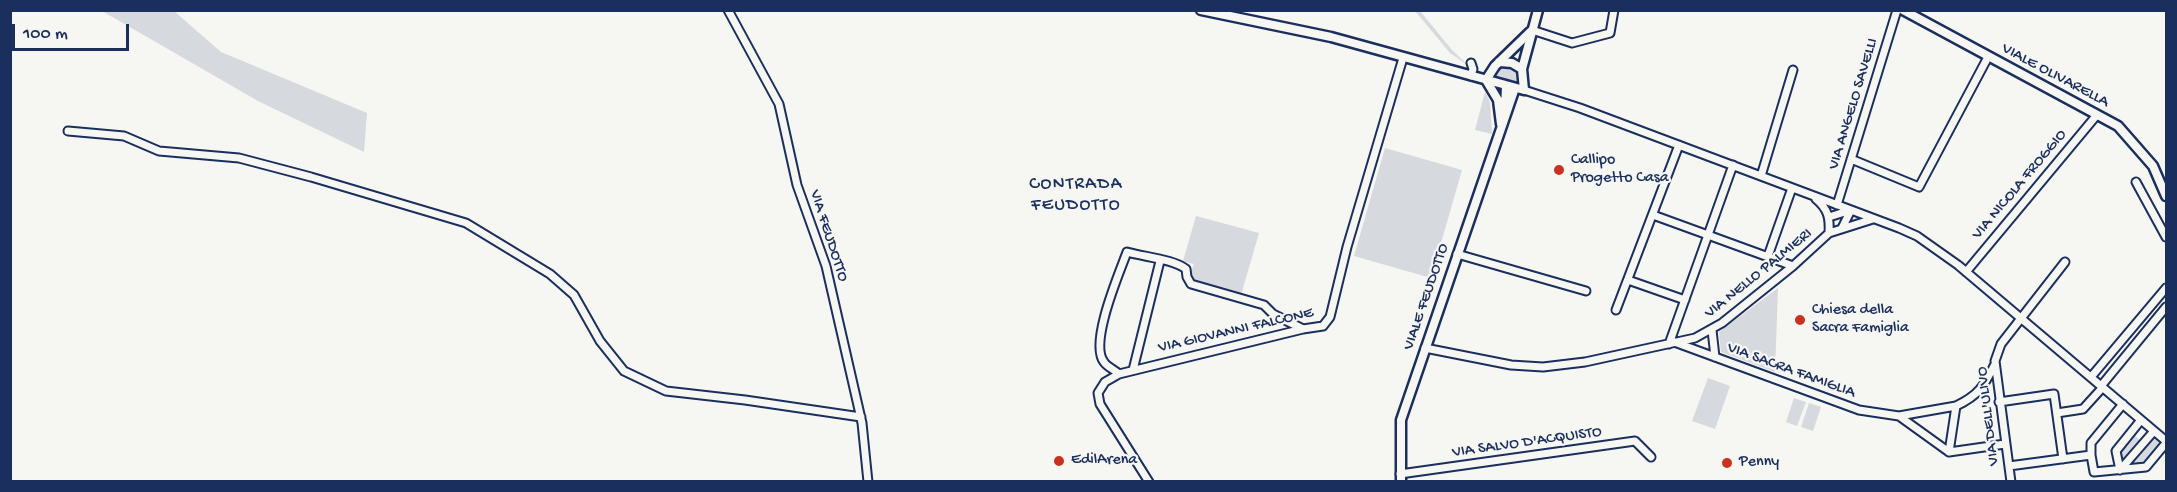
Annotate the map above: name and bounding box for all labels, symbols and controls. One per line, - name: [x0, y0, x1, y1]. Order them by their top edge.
- scale bar: [15, 12, 132, 50]
- text: 100 m: [23, 24, 68, 45]
- street label: VIA ANGELO SAVELLI: [1825, 36, 1883, 172]
- street label: VIALE OLIVARELLA: [1998, 40, 2112, 112]
- street label: VIA NICOLA FROGGIO: [1968, 126, 2072, 244]
- place label: Callipo Progetto Casa: [1571, 151, 1669, 189]
- marker: Callipo Progetto Casa: [1552, 163, 1566, 177]
- district label: CONTRADA FEUDOTTO: [1029, 174, 1123, 216]
- street label: VIA FEUDOTTO: [804, 188, 852, 284]
- street label: VIA NELLO PALMIERI: [1701, 225, 1817, 323]
- street label: VIALE FEUDOTTO: [1400, 241, 1454, 353]
- place label: Chiesa della Sacra Famiglia: [1812, 301, 1909, 339]
- street label: VIA GIOVANNI FALCONE: [1157, 304, 1315, 358]
- marker: Chiesa della Sacra Famiglia: [1793, 313, 1807, 327]
- street label: VIA SACRA FAMIGLIA: [1724, 339, 1858, 403]
- street label: VIA DELL'ULIVO: [1973, 365, 2005, 467]
- street label: VIA SALVO D'ACQUISTO: [1451, 423, 1603, 463]
- place label: EdilArena: [1071, 451, 1137, 471]
- place label: Penny: [1739, 453, 1779, 473]
- marker: EdilArena: [1052, 454, 1066, 468]
- marker: Penny: [1720, 456, 1734, 470]

